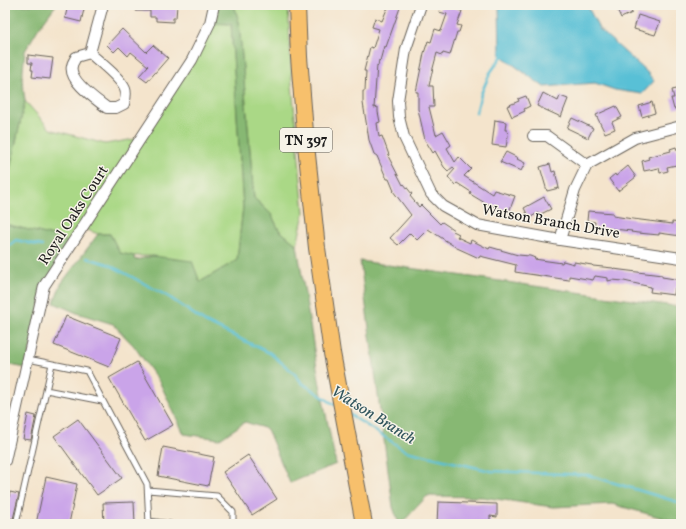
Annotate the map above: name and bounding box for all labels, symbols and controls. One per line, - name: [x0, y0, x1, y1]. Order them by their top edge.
- road number: TN 397: [280, 128, 332, 152]
- street label: Royal Oaks Court: [34, 162, 114, 270]
- street label: Watson Branch Drive: [480, 200, 621, 245]
- water label: Watson Branch: [326, 381, 419, 450]

